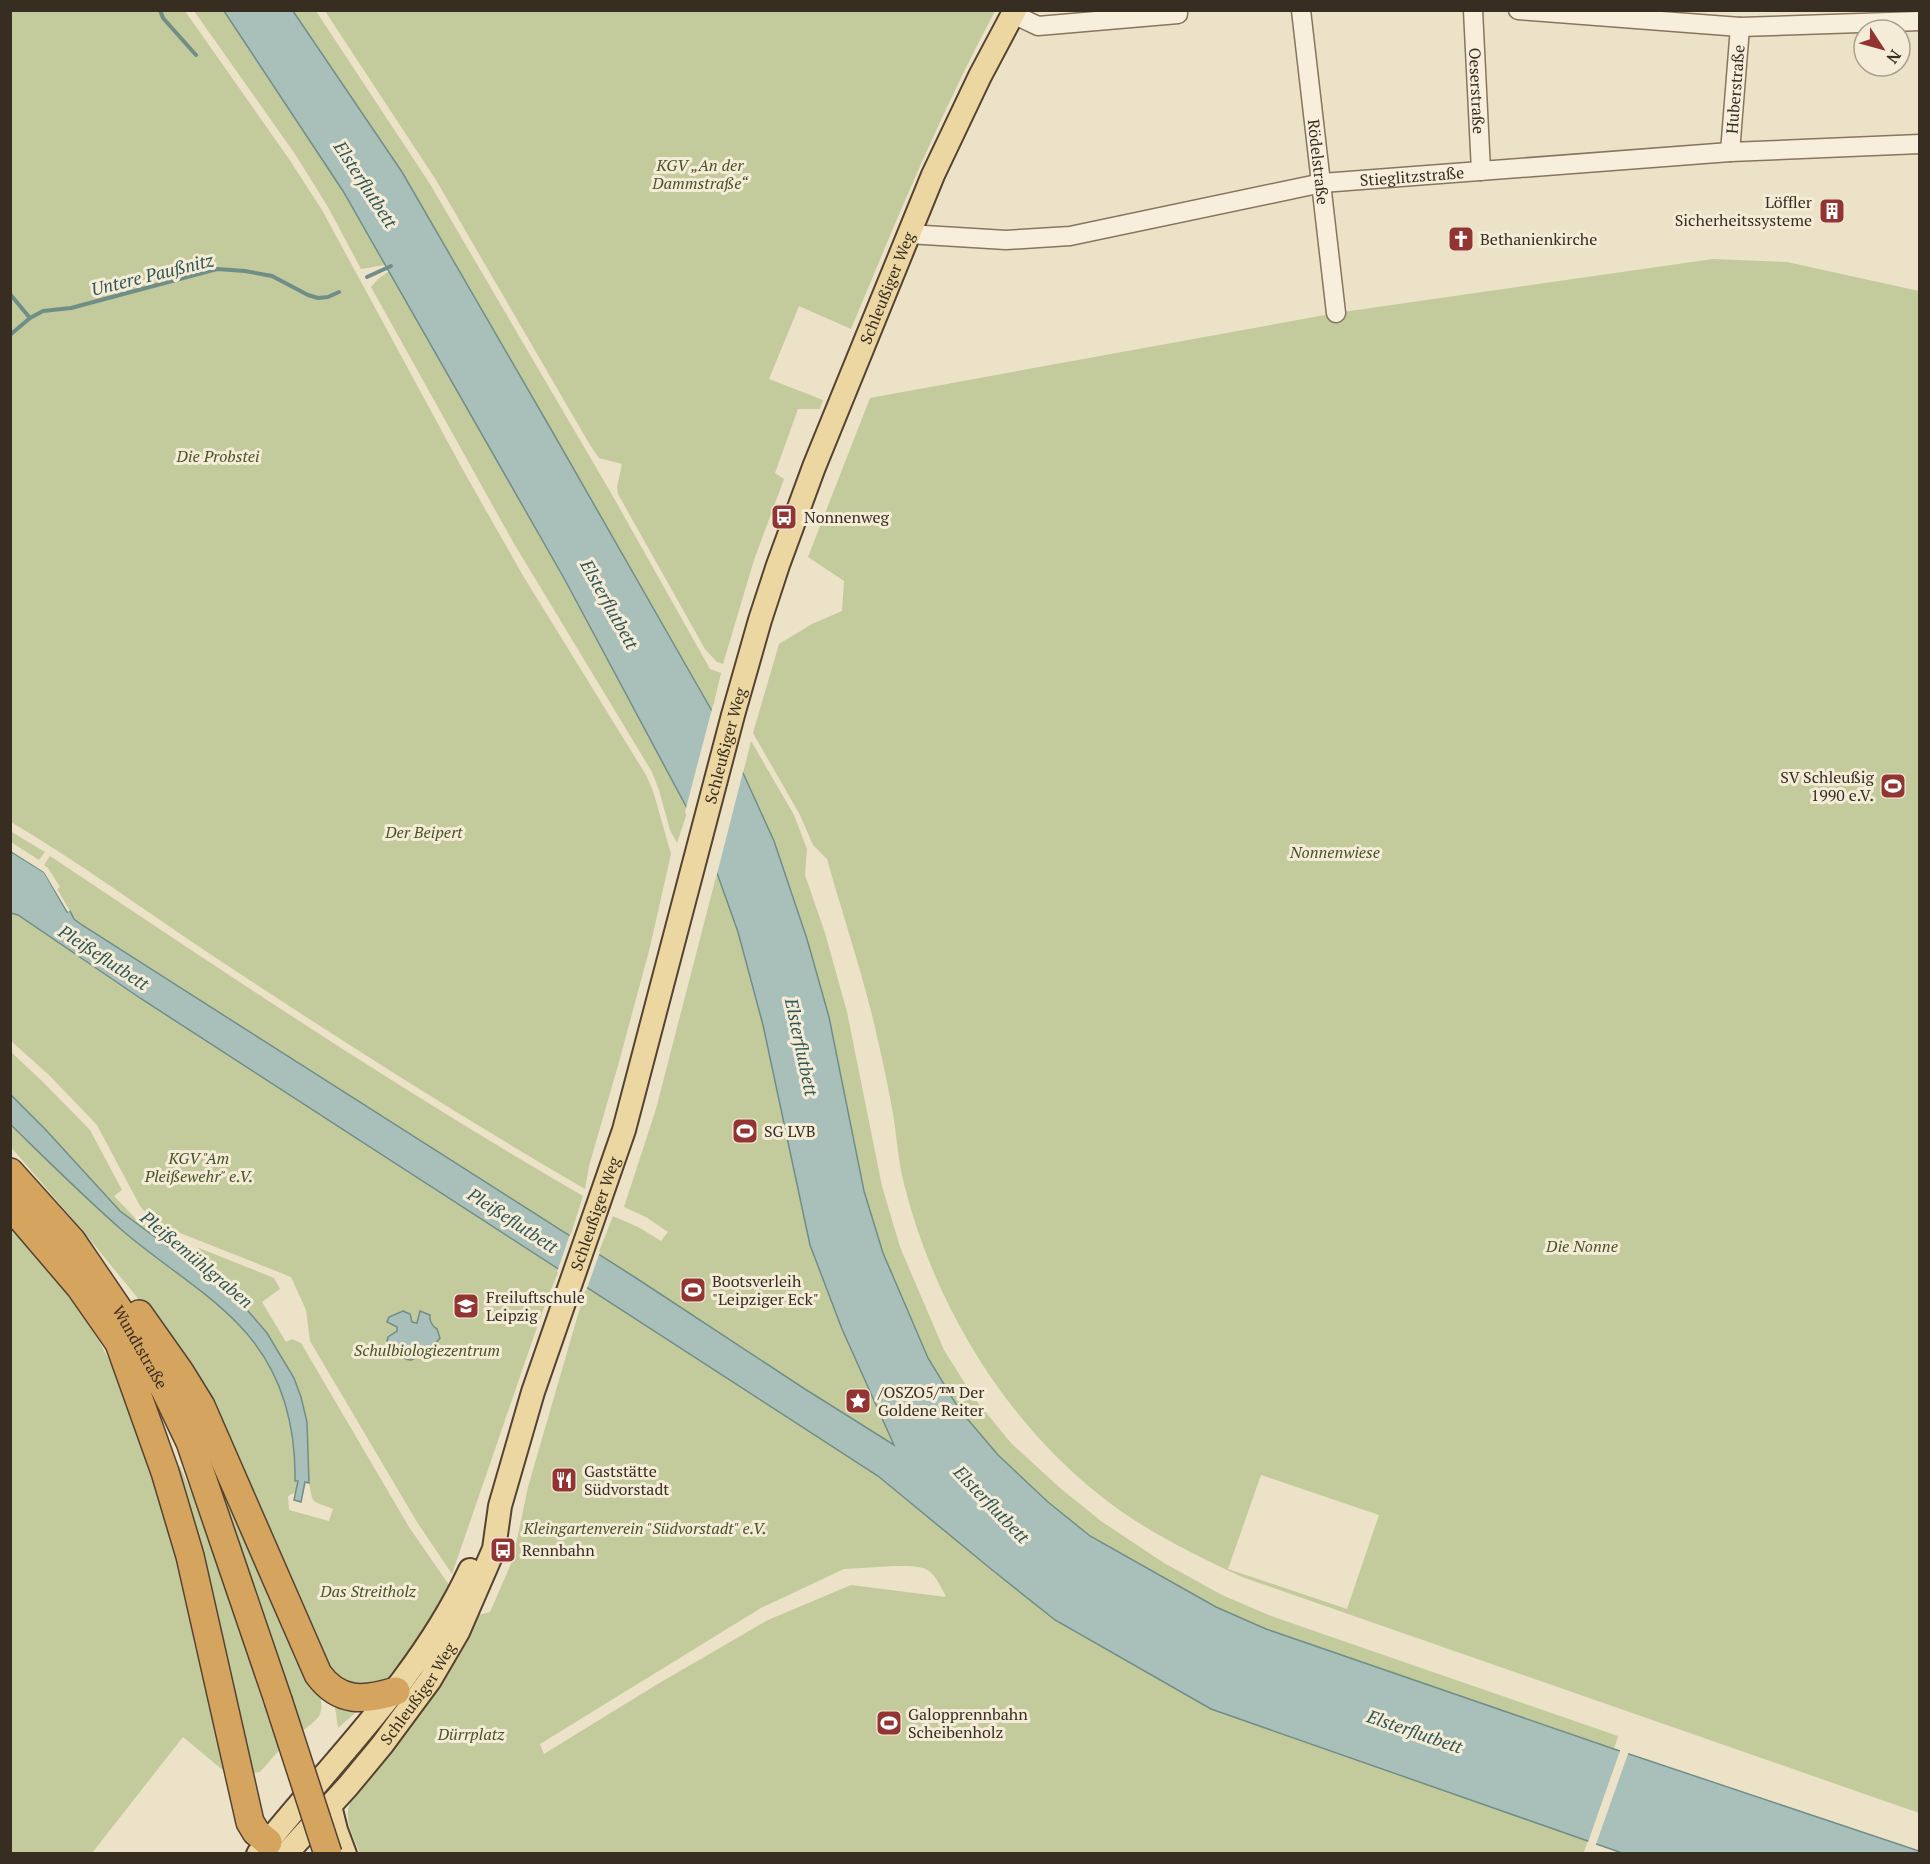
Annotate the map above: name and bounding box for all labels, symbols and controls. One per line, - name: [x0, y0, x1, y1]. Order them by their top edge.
- north arrow: [1852, 18, 1912, 78]
- street label: Huberstraße: [1721, 44, 1750, 135]
- text: N: [1882, 45, 1907, 68]
- street label: Oeserstraße: [1464, 47, 1490, 135]
- street label: Rödelstraße: [1303, 118, 1334, 206]
- water label: Elsterflutbett: [328, 135, 404, 233]
- park label: KGV „An der Dammstraße“: [651, 154, 749, 194]
- street label: Stieglitzstraße: [1359, 161, 1465, 191]
- place label: Löffler Sicherheitssysteme: [1675, 191, 1813, 231]
- building icon: Löffler Sicherheitssysteme: [1817, 196, 1847, 226]
- church icon: Bethanienkirche: [1446, 224, 1476, 254]
- street label: Schleußiger Weg: [854, 228, 920, 347]
- place label: Bethanienkirche: [1480, 228, 1597, 250]
- water label: Untere Paußnitz: [88, 247, 217, 301]
- park label: Die Probstei: [175, 445, 260, 467]
- bus stop icon: Nonnenweg: [769, 502, 799, 532]
- place label: Nonnenweg: [804, 506, 890, 528]
- water label: Elsterflutbett: [575, 554, 645, 654]
- street label: Schleußiger Weg: [699, 684, 751, 806]
- place label: SV Schleußig 1990 e.V.: [1780, 766, 1875, 806]
- sports icon: SV Schleußig 1990 e.V.: [1878, 771, 1908, 801]
- park label: Der Beipert: [384, 821, 463, 843]
- park label: Nonnenwiese: [1289, 841, 1380, 863]
- water label: Pleißeflutbett: [53, 918, 155, 996]
- water label: Elsterflutbett: [780, 995, 824, 1099]
- sports icon: SG LVB: [730, 1116, 760, 1146]
- place label: SG LVB: [764, 1120, 815, 1142]
- park label: KGV "Am Pleißewehr" e.V.: [144, 1147, 253, 1187]
- street label: Schleußiger Weg: [565, 1153, 625, 1274]
- water label: Pleißeflutbett: [462, 1181, 564, 1259]
- water label: Pleißemühlgraben: [135, 1204, 258, 1313]
- park label: Die Nonne: [1545, 1235, 1618, 1257]
- place label: Bootsverleih "Leipziger Eck": [712, 1270, 819, 1310]
- sports icon: Bootsverleih "Leipziger Eck": [678, 1275, 708, 1305]
- place label: Freiluftschule Leipzig: [486, 1286, 585, 1326]
- school or university icon: Freiluftschule Leipzig: [451, 1291, 481, 1321]
- street label: Wundtstraße: [108, 1301, 173, 1393]
- park label: Schulbiologiezentrum: [354, 1339, 500, 1361]
- place label: /OSZO5/™ Der Goldene Reiter: [877, 1381, 985, 1421]
- place icon: /OSZO5/™ Der Goldene Reiter: [843, 1386, 873, 1416]
- water label: Elsterflutbett: [948, 1459, 1036, 1549]
- place label: Gaststätte Südvorstadt: [584, 1460, 669, 1500]
- restaurant icon: Gaststätte Südvorstadt: [549, 1465, 579, 1495]
- park label: Kleingartenverein "Südvorstadt" e.V.: [522, 1517, 767, 1539]
- bus stop icon: Rennbahn: [488, 1535, 518, 1565]
- place label: Rennbahn: [522, 1539, 595, 1561]
- park label: Das Streitholz: [319, 1580, 417, 1602]
- street label: Schleußiger Weg: [375, 1638, 461, 1749]
- place label: Galopprennbahn Scheibenholz: [908, 1703, 1028, 1743]
- water label: Elsterflutbett: [1363, 1703, 1467, 1759]
- sports icon: Galopprennbahn Scheibenholz: [874, 1708, 904, 1738]
- park label: Dürrplatz: [437, 1723, 505, 1745]

